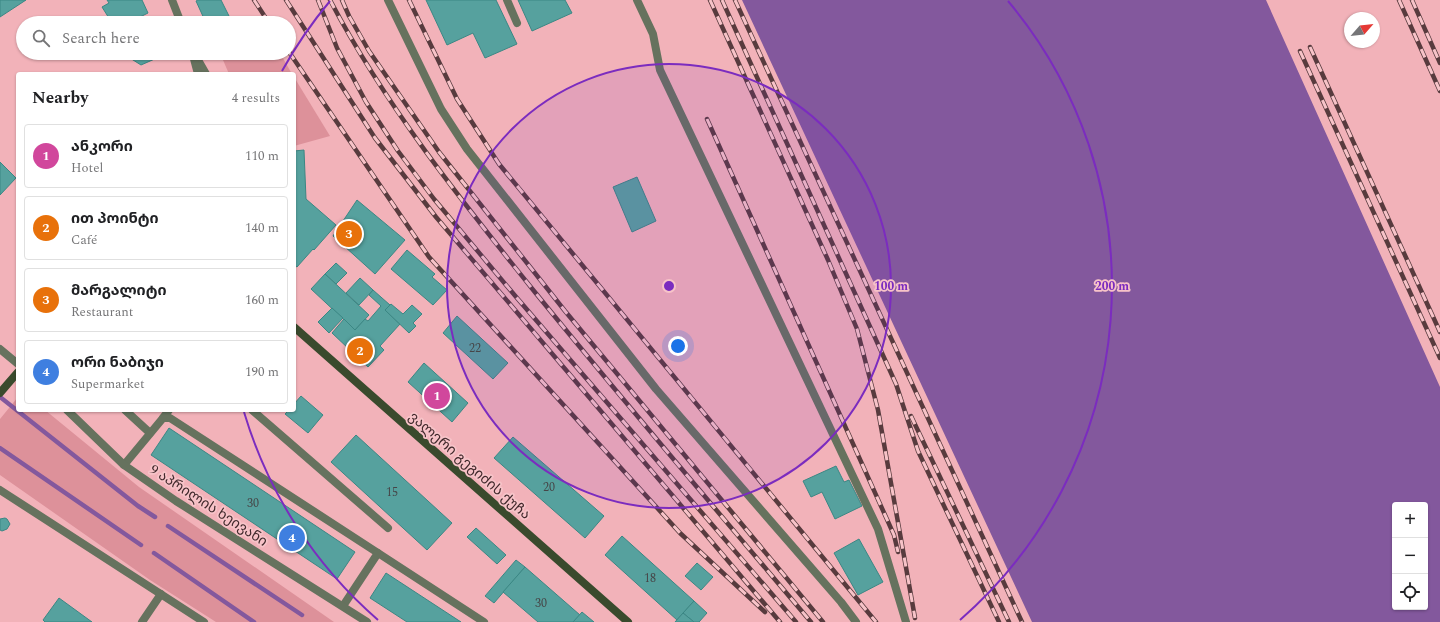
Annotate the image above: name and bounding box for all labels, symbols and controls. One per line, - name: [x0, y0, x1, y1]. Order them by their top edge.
- north arrow: [1344, 12, 1380, 48]
- search box: [16, 16, 296, 60]
- icon: search: [30, 27, 52, 49]
- text: Search here: [62, 27, 140, 50]
- text: Nearby: [32, 85, 88, 111]
- text: 4 results: [232, 88, 280, 108]
- text: ანკორი: [71, 135, 133, 158]
- text: 1: [42, 146, 50, 166]
- text: 110 m: [245, 146, 279, 166]
- text: Hotel: [71, 158, 103, 178]
- text: ით პოინტი: [71, 207, 159, 230]
- text: 2: [42, 218, 50, 238]
- text: 140 m: [245, 218, 279, 238]
- pin: 3: [336, 219, 362, 249]
- text: Café: [71, 230, 97, 250]
- text: 100 m: [874, 277, 908, 296]
- text: 200 m: [1095, 277, 1129, 296]
- text: მარგალიტი: [71, 279, 166, 302]
- centre of rings: [662, 279, 676, 293]
- text: 3: [42, 290, 50, 310]
- text: 160 m: [245, 290, 279, 310]
- text: Restaurant: [71, 302, 133, 322]
- pin: 2: [347, 336, 373, 366]
- your location: [668, 336, 688, 356]
- house number: 22: [469, 339, 481, 358]
- text: ორი ნაბიჯი: [71, 351, 164, 374]
- text: 4: [42, 362, 50, 382]
- text: 190 m: [245, 362, 279, 382]
- text: Supermarket: [71, 374, 145, 394]
- pin: 1: [424, 381, 450, 411]
- street label: ვალერი გეგიძის ქუჩა: [404, 406, 535, 524]
- street label: 9 აპრილის ხეივანი: [145, 459, 272, 552]
- house number: 20: [543, 478, 555, 497]
- house number: 15: [386, 483, 398, 502]
- house number: 30: [247, 494, 259, 513]
- map controls: [1392, 502, 1428, 610]
- button: +: [1392, 502, 1428, 538]
- pin: 4: [279, 523, 305, 553]
- button: −: [1392, 538, 1428, 574]
- house number: 18: [644, 569, 656, 588]
- button: locate: [1392, 574, 1428, 610]
- house number: 30: [535, 594, 547, 613]

